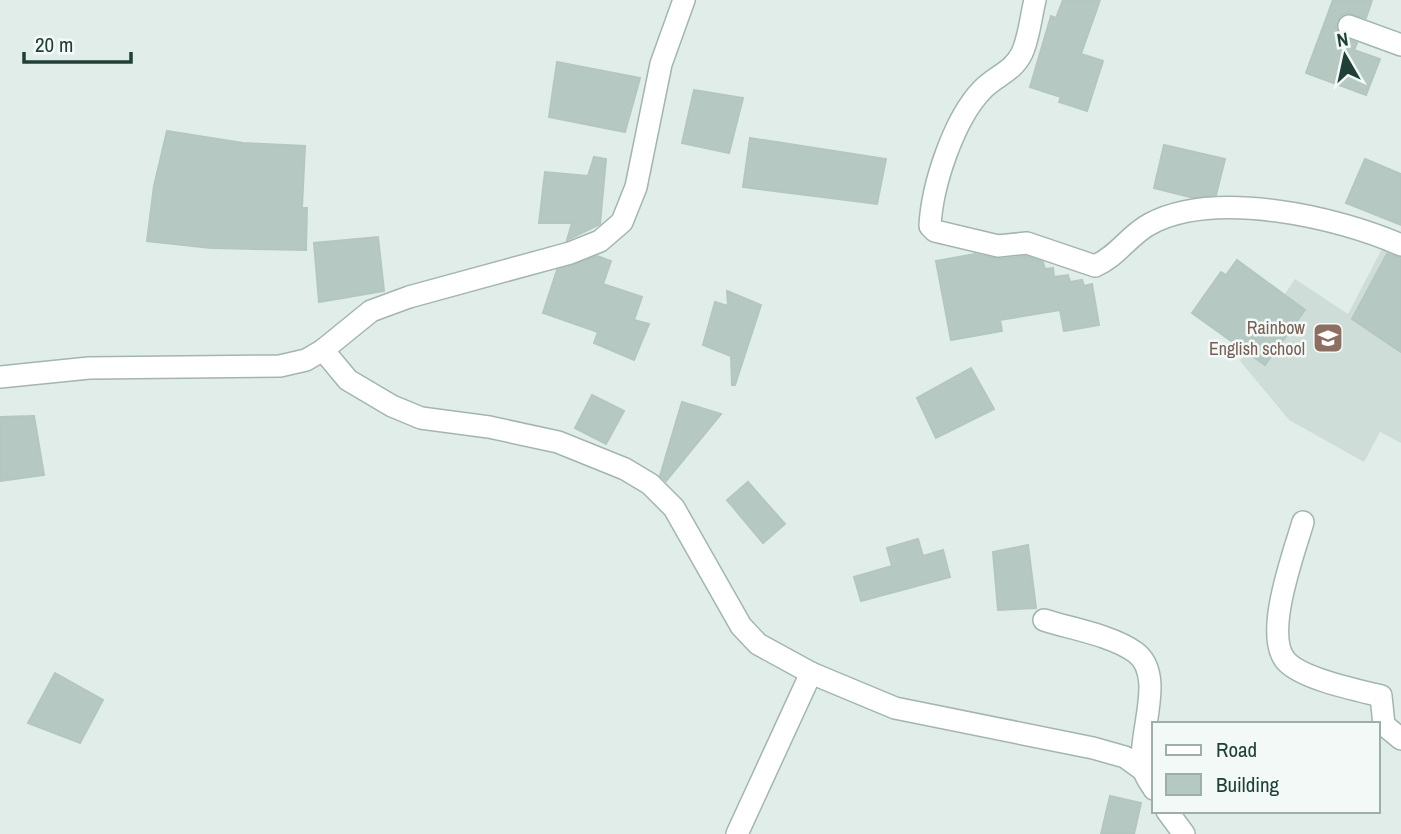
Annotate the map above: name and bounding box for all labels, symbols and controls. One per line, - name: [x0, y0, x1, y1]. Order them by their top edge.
- scale bar: [24, 21, 131, 65]
- north arrow: [1310, 21, 1380, 91]
- text: N: [1335, 25, 1350, 53]
- text: 20 m: [35, 30, 73, 59]
- place label: Rainbow English school: [1209, 315, 1305, 361]
- school or university icon: Rainbow English school: [1311, 321, 1345, 355]
- legend: [1152, 722, 1380, 813]
- text: Road: [1216, 735, 1257, 764]
- text: Building: [1216, 770, 1280, 799]

